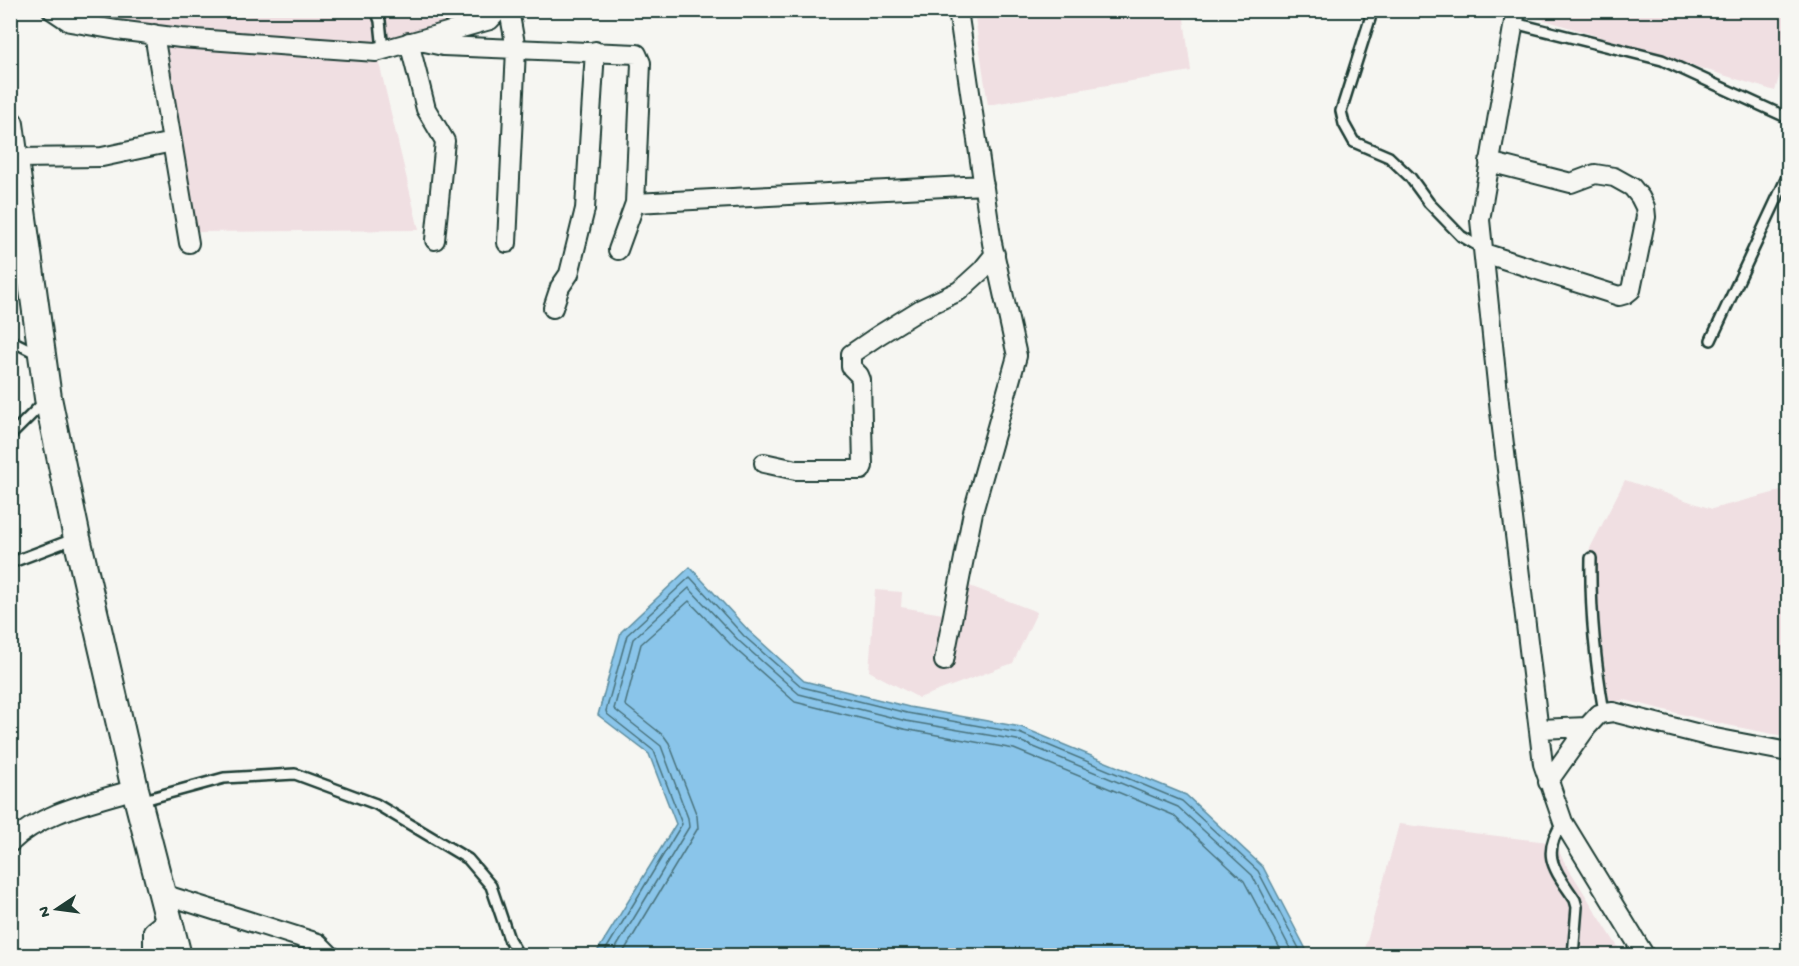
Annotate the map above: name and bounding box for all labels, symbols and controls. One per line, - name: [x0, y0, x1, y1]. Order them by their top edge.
- north arrow: [27, 879, 87, 939]
- text: N: [35, 904, 56, 919]

